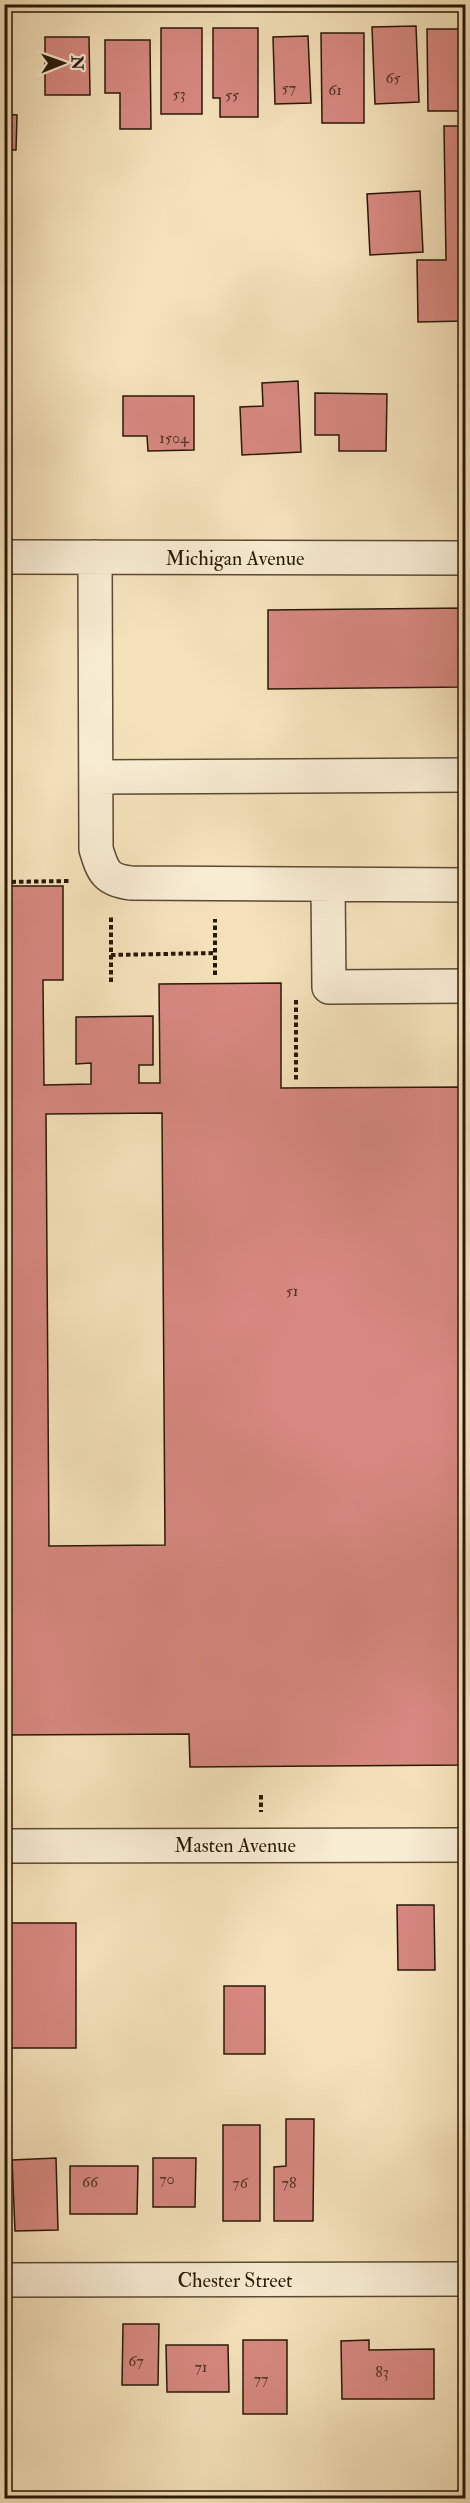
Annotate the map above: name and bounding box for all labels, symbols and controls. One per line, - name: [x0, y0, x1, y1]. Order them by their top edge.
- north arrow: [33, 33, 93, 93]
- text: N: [67, 54, 87, 71]
- house number: 65: [385, 68, 401, 88]
- house number: 57: [282, 78, 297, 98]
- house number: 61: [328, 80, 342, 100]
- house number: 53: [172, 84, 186, 104]
- house number: 55: [225, 85, 239, 105]
- house number: 1504: [159, 428, 190, 448]
- street label: Michigan Avenue: [166, 546, 304, 571]
- house number: 51: [286, 1281, 298, 1301]
- street label: Masten Avenue: [174, 1833, 296, 1858]
- house number: 70: [159, 2169, 175, 2189]
- house number: 66: [82, 2172, 99, 2192]
- house number: 76: [232, 2173, 249, 2193]
- house number: 78: [282, 2173, 297, 2193]
- street label: Chester Street: [177, 2268, 293, 2293]
- house number: 67: [128, 2351, 144, 2371]
- house number: 71: [194, 2357, 208, 2377]
- house number: 83: [375, 2362, 389, 2382]
- house number: 77: [254, 2369, 269, 2389]

